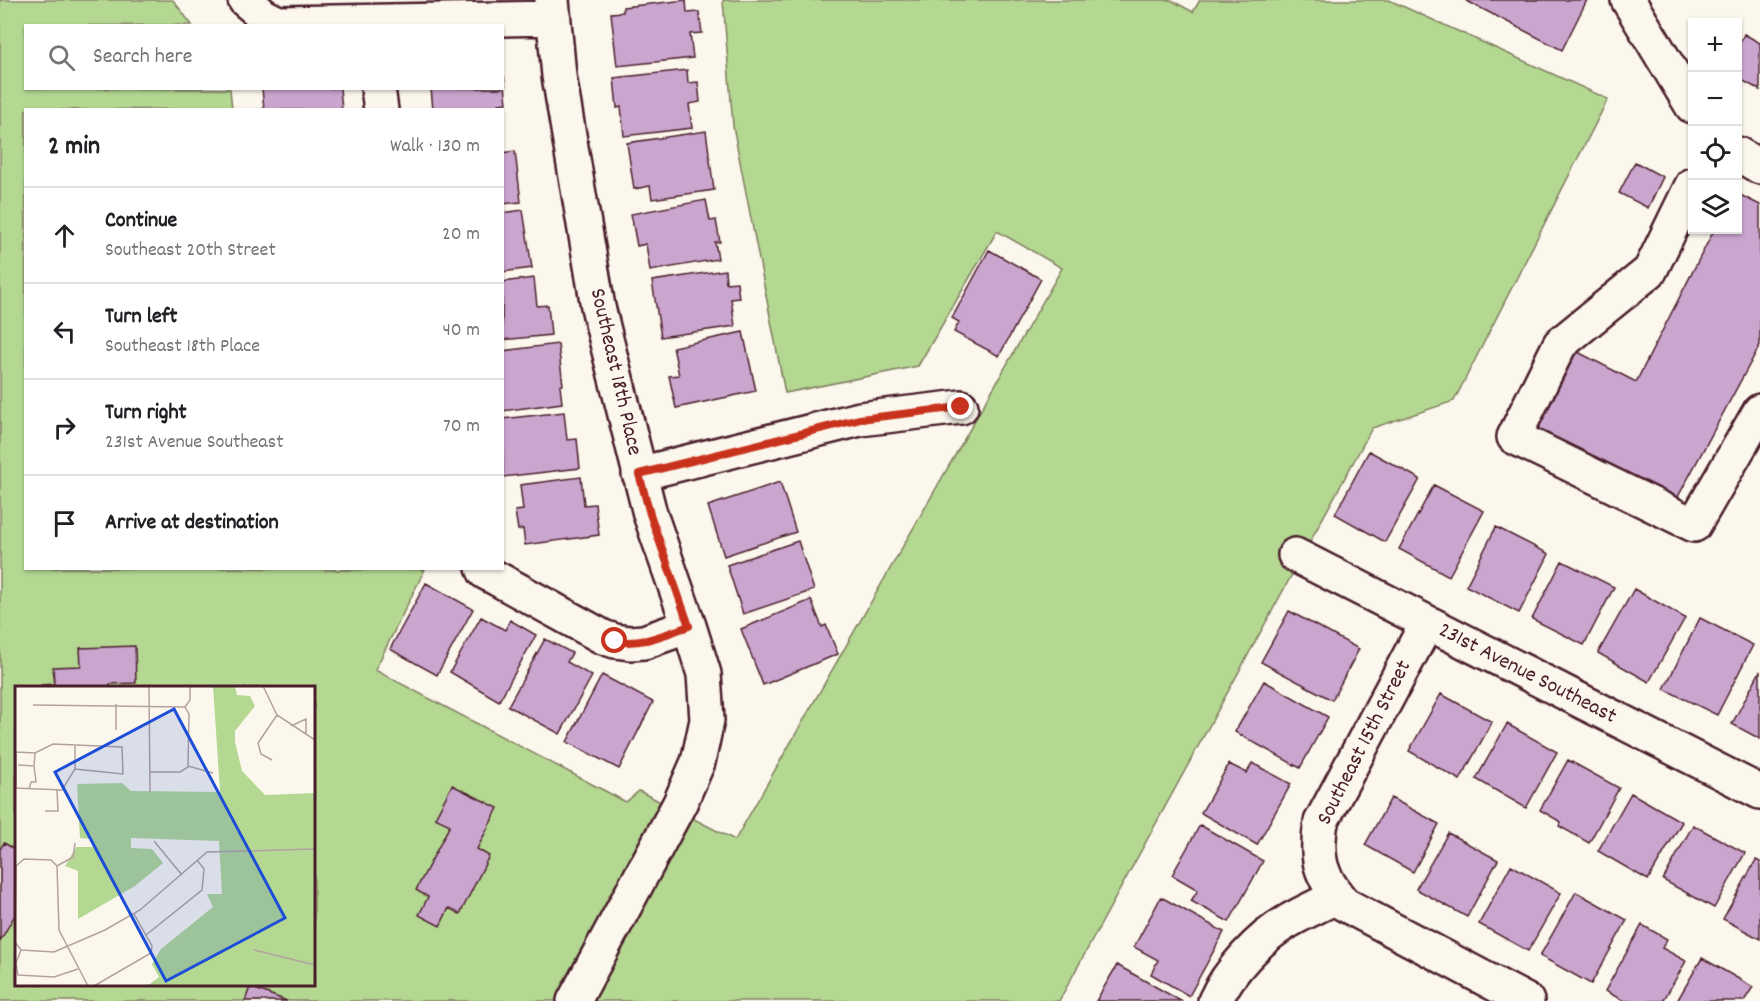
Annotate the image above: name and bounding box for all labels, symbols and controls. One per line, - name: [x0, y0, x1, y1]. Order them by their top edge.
- map controls: [1688, 18, 1742, 234]
- button: +: [1688, 18, 1742, 72]
- search box: [24, 24, 504, 90]
- icon: search: [45, 41, 78, 74]
- text: Search here: [93, 42, 192, 73]
- button: −: [1688, 72, 1742, 126]
- button: locate: [1688, 126, 1742, 180]
- text: 2 min: [48, 129, 100, 166]
- text: Walk · 130 m: [390, 133, 480, 161]
- button: layers: [1688, 180, 1742, 234]
- text: Continue: [105, 206, 177, 237]
- icon: ahead: [48, 219, 81, 252]
- text: 20 m: [442, 221, 480, 249]
- text: Southeast 20th Street: [105, 237, 276, 265]
- street label: Southeast 18th Place: [581, 285, 649, 459]
- text: Turn left: [105, 302, 177, 333]
- icon: left: [48, 315, 81, 348]
- text: 40 m: [442, 317, 480, 345]
- text: Southeast 18th Place: [105, 333, 260, 361]
- route end: [947, 393, 973, 419]
- text: Turn right: [105, 398, 187, 429]
- icon: right: [48, 411, 81, 444]
- text: 70 m: [443, 413, 480, 441]
- text: 231st Avenue Southeast: [105, 429, 284, 457]
- icon: arrive: [48, 507, 81, 540]
- text: Arrive at destination: [105, 508, 279, 539]
- street label: 231st Avenue Southeast: [1432, 616, 1622, 732]
- route start: [601, 627, 627, 653]
- street label: Southeast 15th Street: [1310, 655, 1420, 831]
- inset map: [15, 686, 315, 986]

